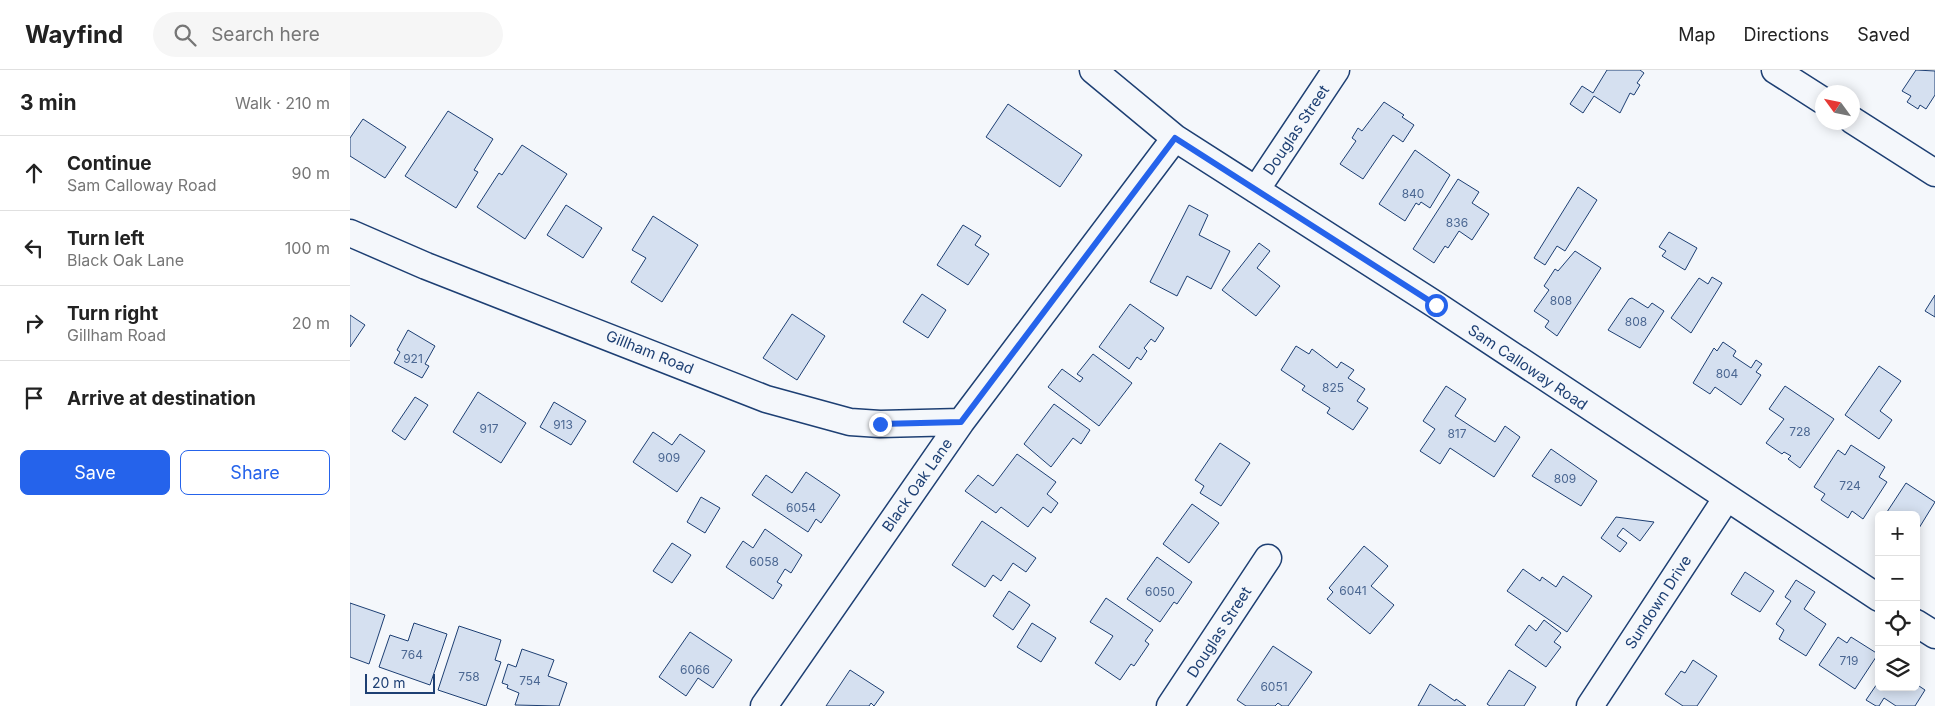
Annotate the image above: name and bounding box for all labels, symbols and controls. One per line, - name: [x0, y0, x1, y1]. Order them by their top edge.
- search box: [153, 12, 503, 57]
- text: Wayfind: [25, 20, 123, 49]
- icon: search: [171, 21, 199, 49]
- text: Search here: [211, 23, 320, 46]
- text: Map: [1678, 24, 1716, 45]
- text: Directions: [1744, 24, 1829, 45]
- text: Saved: [1857, 24, 1910, 45]
- street label: Douglas Street: [1259, 81, 1333, 179]
- north arrow: [1815, 85, 1860, 130]
- text: 3 min: [20, 90, 76, 115]
- text: Walk · 210 m: [235, 93, 330, 113]
- text: Continue: [67, 152, 152, 175]
- icon: ahead: [20, 159, 48, 187]
- text: 90 m: [291, 163, 330, 183]
- text: Sam Calloway Road: [67, 175, 216, 195]
- house number: 840: [1402, 186, 1424, 201]
- house number: 836: [1446, 215, 1468, 230]
- text: Turn left: [67, 227, 145, 250]
- icon: left: [20, 234, 48, 262]
- text: 100 m: [285, 238, 330, 258]
- text: Black Oak Lane: [67, 250, 184, 270]
- house number: 808: [1550, 293, 1572, 308]
- route start: [1425, 294, 1448, 317]
- text: Turn right: [67, 302, 158, 325]
- icon: right: [20, 309, 48, 337]
- text: 20 m: [292, 313, 330, 333]
- house number: 808: [1625, 314, 1647, 329]
- street label: Sam Calloway Road: [1465, 320, 1591, 414]
- text: Gillham Road: [67, 325, 166, 345]
- street label: Gillham Road: [603, 326, 697, 378]
- house number: 921: [403, 351, 423, 366]
- house number: 804: [1716, 366, 1739, 381]
- house number: 825: [1322, 380, 1344, 395]
- icon: arrive: [20, 384, 48, 412]
- text: Arrive at destination: [67, 387, 256, 410]
- route end: [869, 413, 892, 436]
- house number: 913: [553, 417, 573, 432]
- house number: 917: [479, 421, 499, 436]
- house number: 728: [1789, 424, 1811, 439]
- house number: 817: [1447, 426, 1467, 441]
- street label: Black Oak Lane: [878, 435, 956, 535]
- button: Save: [20, 450, 170, 495]
- button: Share: [180, 450, 330, 495]
- house number: 909: [658, 450, 680, 465]
- house number: 809: [1554, 471, 1576, 486]
- house number: 724: [1839, 478, 1861, 493]
- house number: 6054: [786, 500, 816, 515]
- map controls: [1875, 511, 1920, 691]
- button: +: [1875, 511, 1920, 556]
- street label: Sundown Drive: [1621, 552, 1695, 652]
- house number: 6058: [749, 554, 779, 569]
- button: −: [1875, 556, 1920, 601]
- street label: Douglas Street: [1183, 583, 1255, 681]
- house number: 6041: [1339, 583, 1367, 598]
- house number: 6050: [1145, 584, 1175, 599]
- button: locate: [1875, 601, 1920, 646]
- button: layers: [1875, 646, 1920, 691]
- house number: 764: [401, 647, 423, 662]
- house number: 719: [1839, 653, 1859, 668]
- house number: 6066: [680, 662, 710, 677]
- house number: 758: [458, 669, 480, 684]
- scale bar: [365, 671, 435, 694]
- house number: 754: [519, 673, 541, 688]
- text: 20 m: [372, 674, 406, 691]
- house number: 6051: [1260, 679, 1288, 694]

